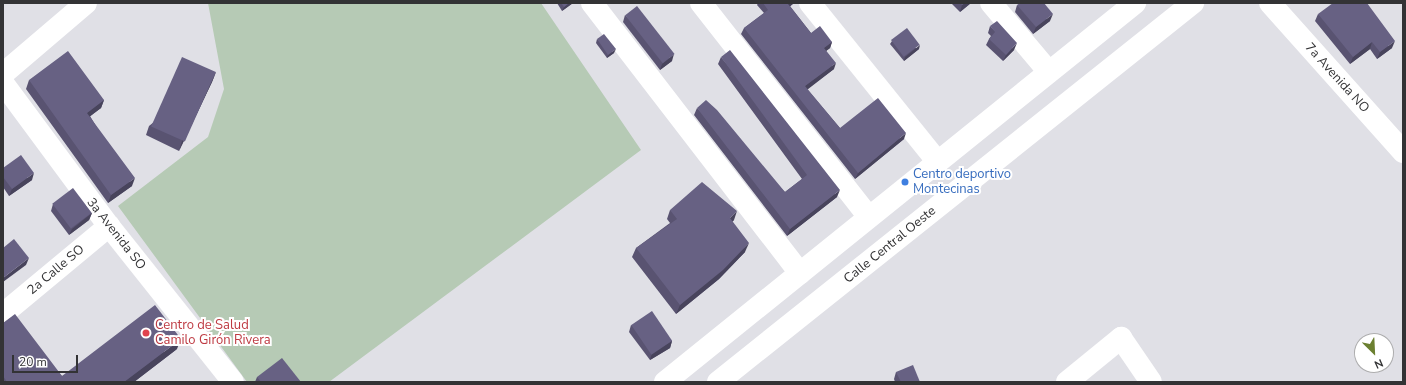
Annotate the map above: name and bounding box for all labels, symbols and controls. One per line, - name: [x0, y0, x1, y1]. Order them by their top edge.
- street label: 7a Avenida NO: [1302, 40, 1372, 116]
- place label: Centro deportivo Montecinas: [913, 167, 1011, 198]
- marker: Centro deportivo Montecinas: [900, 177, 910, 187]
- street label: 3a Avenida SO: [83, 195, 149, 273]
- street label: Calle Central Oeste: [841, 203, 939, 287]
- street label: 2a Calle SO: [24, 242, 88, 298]
- place label: Centro de Salud Camilo Girón Rivera: [155, 318, 271, 349]
- marker: Centro de Salud Camilo Girón Rivera: [140, 327, 152, 339]
- north arrow: [1354, 333, 1394, 373]
- scale bar: [14, 347, 80, 373]
- text: 20 m: [19, 354, 47, 370]
- text: N: [1372, 355, 1385, 372]

